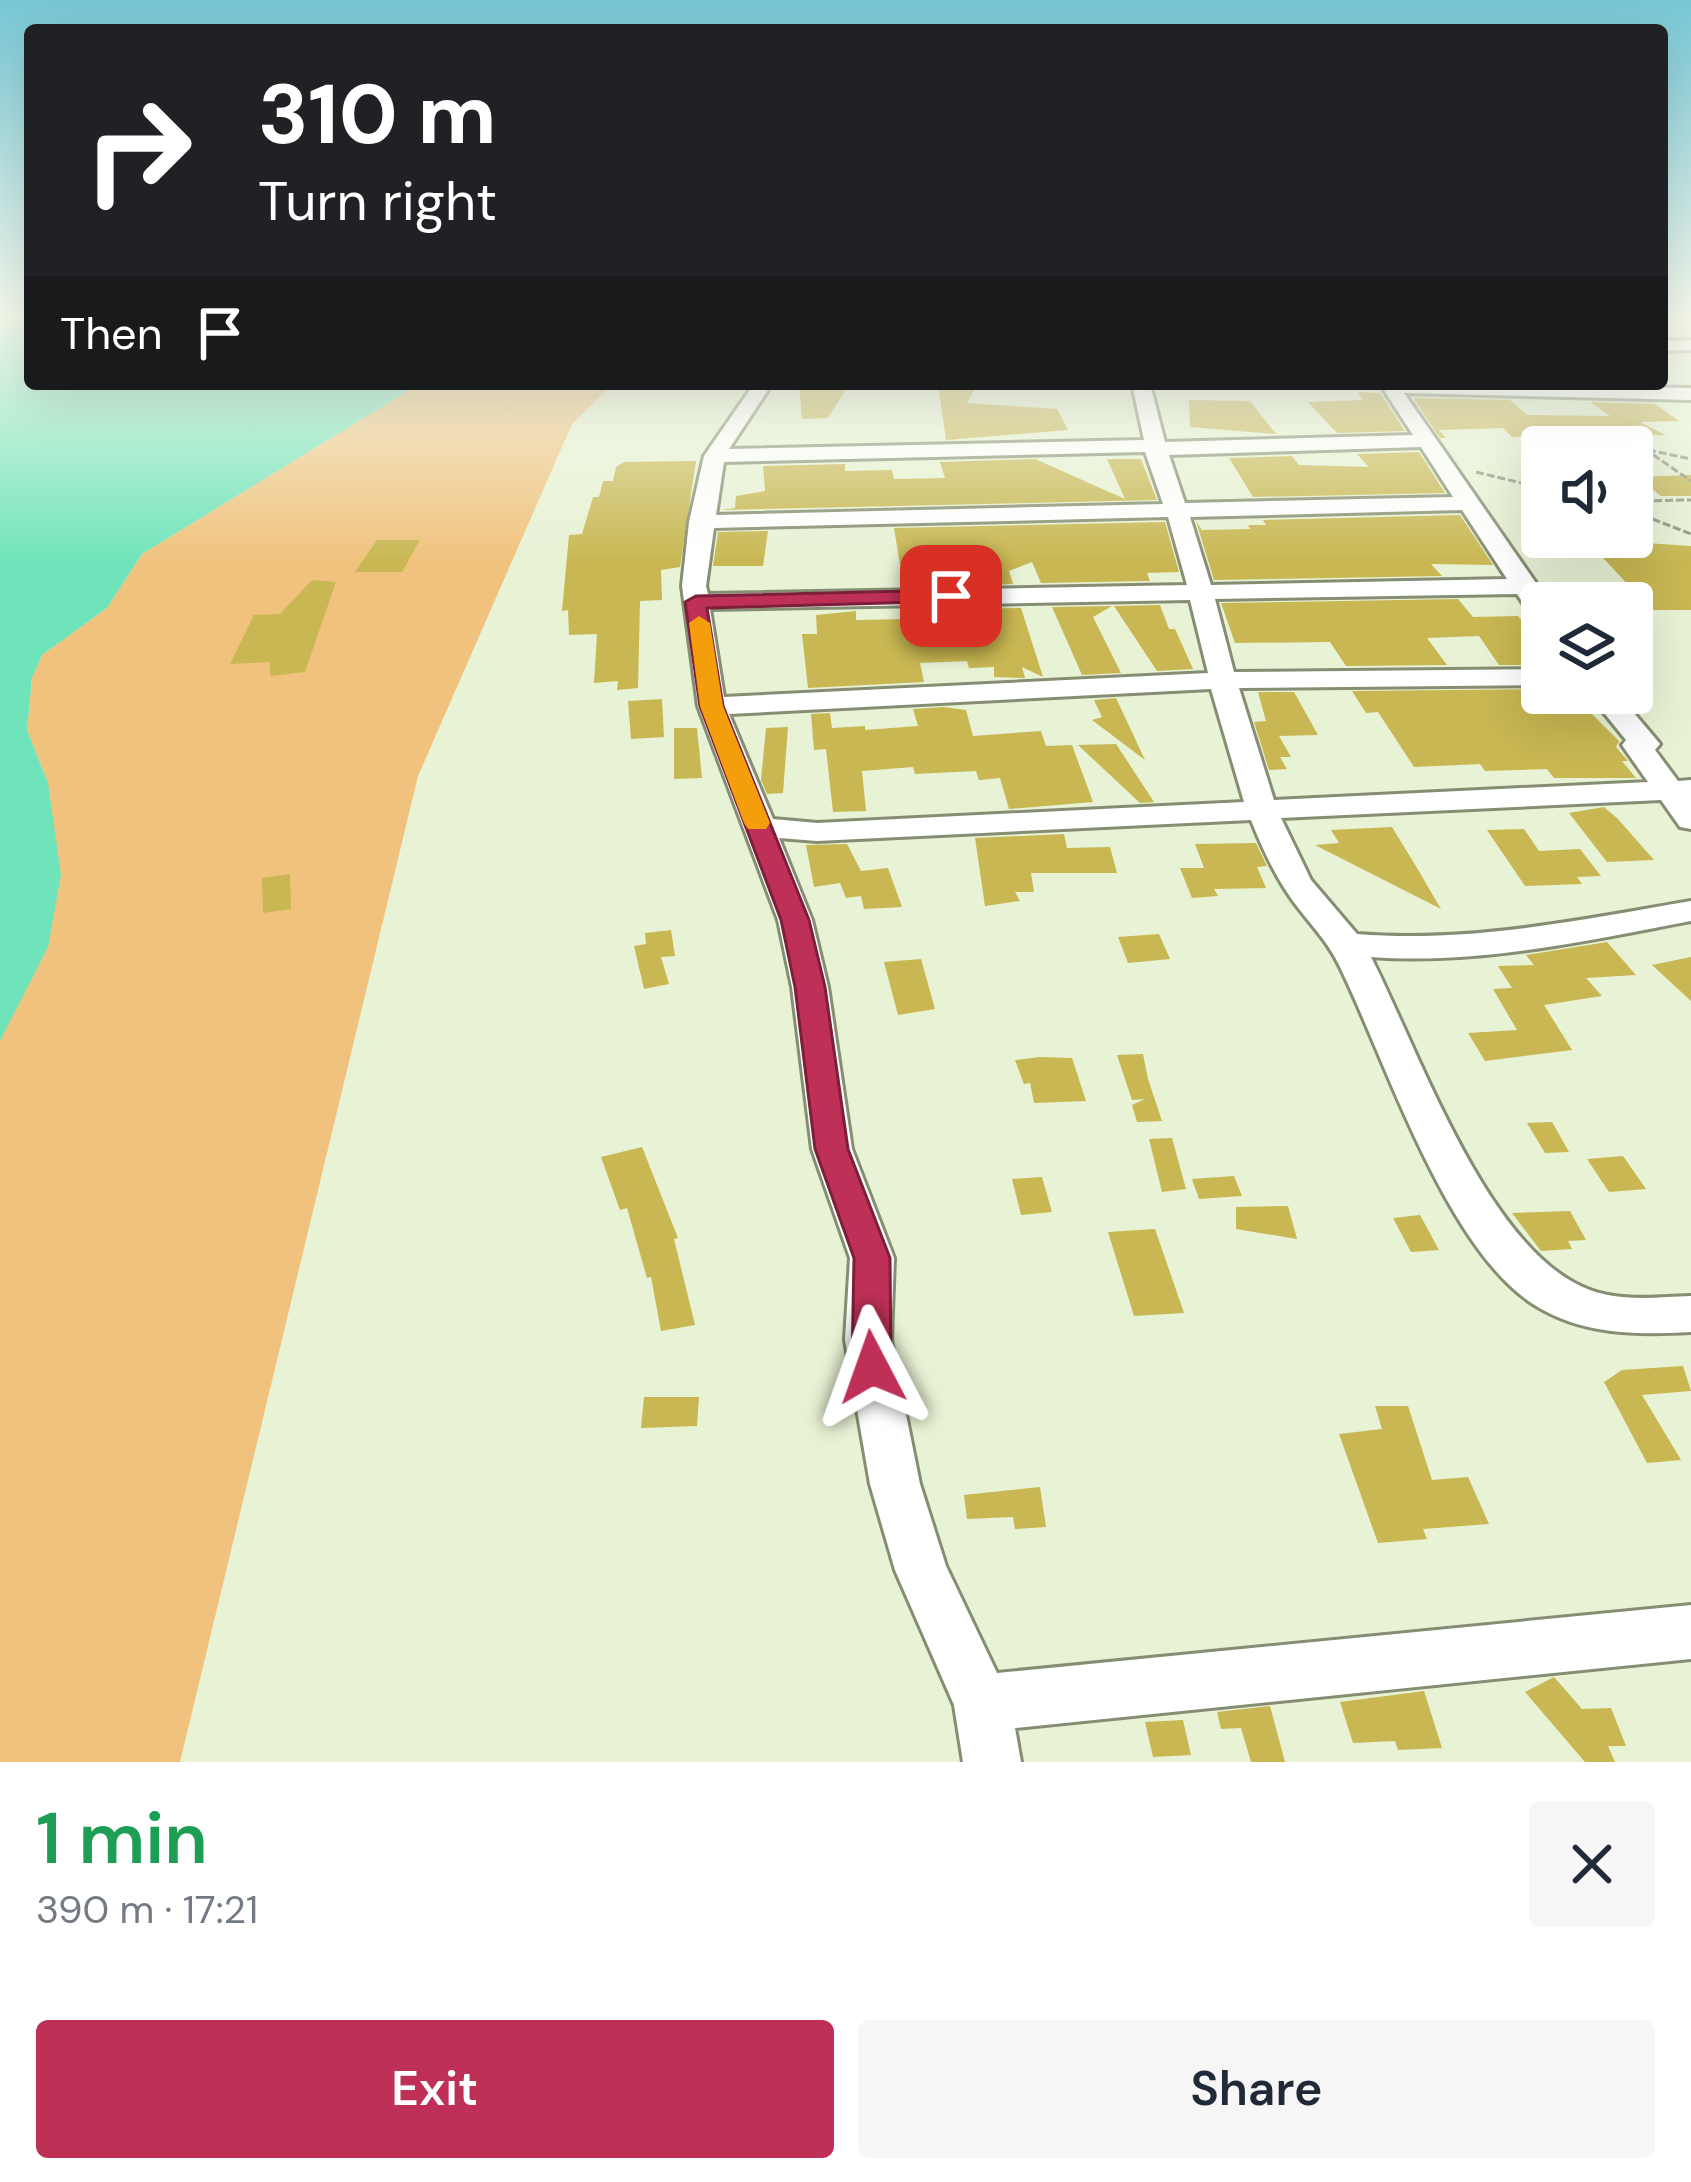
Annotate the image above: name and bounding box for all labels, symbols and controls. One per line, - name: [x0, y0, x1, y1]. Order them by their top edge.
- text: 310 m: [258, 60, 497, 169]
- icon: right: [60, 72, 216, 228]
- text: Turn right: [258, 166, 497, 237]
- icon: arrive: [187, 300, 253, 366]
- text: Then: [60, 304, 163, 363]
- map controls: [1521, 426, 1653, 714]
- button: sound: [1521, 426, 1653, 558]
- pin: [900, 545, 1002, 647]
- icon: arrive: [918, 563, 984, 629]
- button: layers: [1521, 582, 1653, 714]
- position arrow: [809, 1304, 935, 1430]
- text: 1 min: [36, 1792, 208, 1885]
- button: close: [1529, 1801, 1655, 1927]
- text: 390 m · 17:21: [36, 1884, 258, 1935]
- button: Exit: [36, 2020, 834, 2158]
- button: Share: [858, 2020, 1655, 2158]

